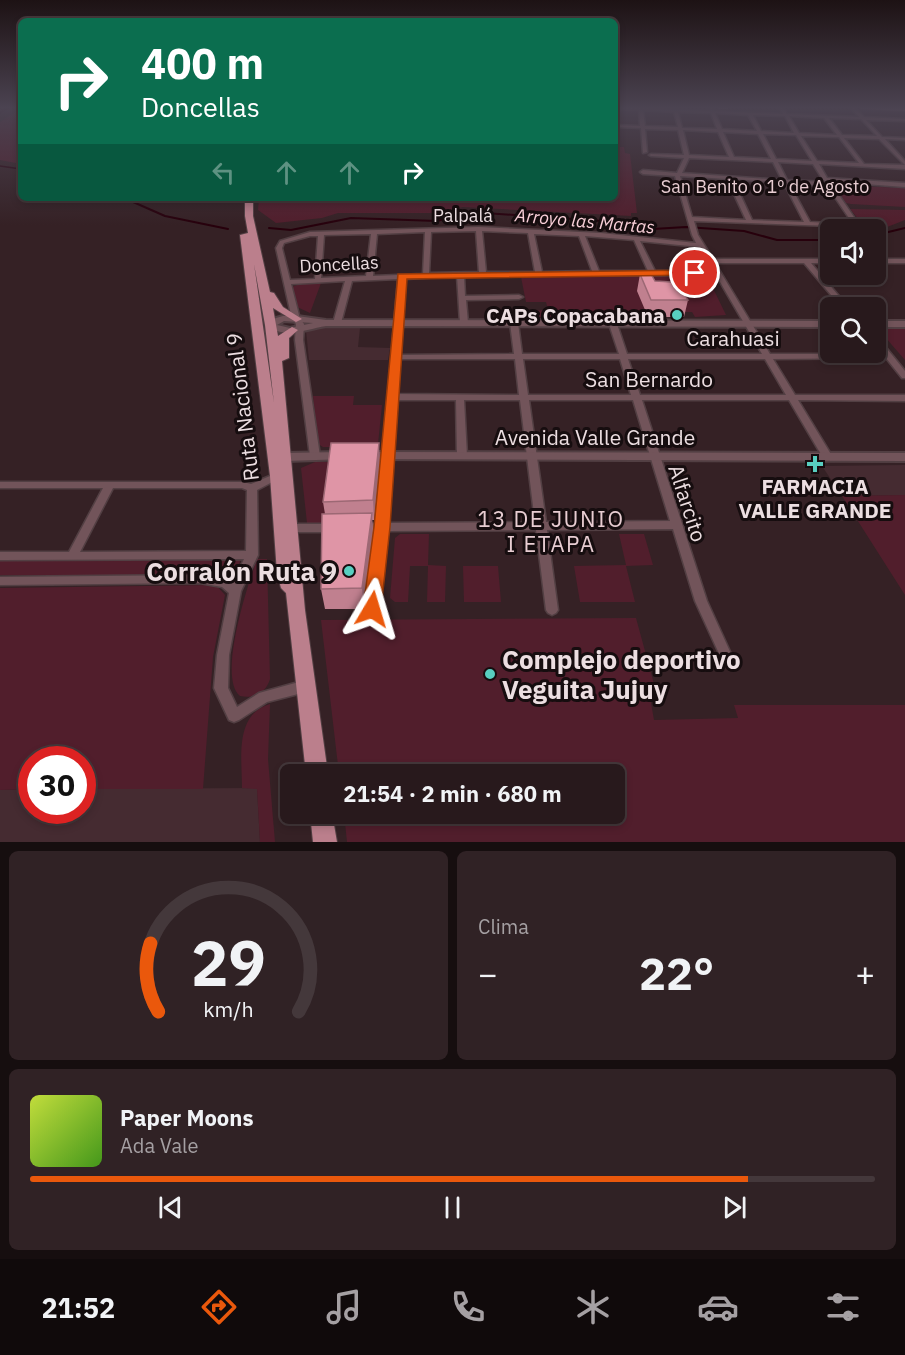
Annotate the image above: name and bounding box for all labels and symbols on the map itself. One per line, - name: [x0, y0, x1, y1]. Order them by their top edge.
- district label: San Benito o 1º de Agosto: [661, 175, 869, 198]
- water label: Arroyo las Martas: [513, 203, 656, 239]
- street label: Palpalá: [433, 204, 493, 227]
- pin: [669, 247, 720, 298]
- street label: Doncellas: [299, 250, 379, 278]
- place label: CAPs Copacabana: [486, 301, 665, 329]
- marker: CAPs Copacabana: [670, 308, 684, 322]
- street label: Carahuasi: [686, 324, 780, 352]
- street label: Ruta Nacional 9: [219, 331, 265, 483]
- street label: San Bernardo: [585, 365, 713, 393]
- street label: Avenida Valle Grande: [495, 423, 695, 451]
- marker: FARMACIA VALLE GRANDE: [808, 457, 822, 471]
- street label: Alfarcito: [662, 461, 714, 545]
- place label: FARMACIA VALLE GRANDE: [738, 472, 892, 524]
- district label: 13 DE JUNIO I ETAPA: [478, 504, 624, 558]
- place label: Corralón Ruta 9: [146, 554, 337, 588]
- marker: Corralón Ruta 9: [342, 564, 356, 578]
- position arrow: [340, 577, 404, 641]
- place label: Complejo deportivo Veguita Jujuy: [502, 642, 741, 706]
- marker: Complejo deportivo Veguita Jujuy: [483, 667, 497, 681]
- speed limit sign: 30: [18, 746, 96, 824]

